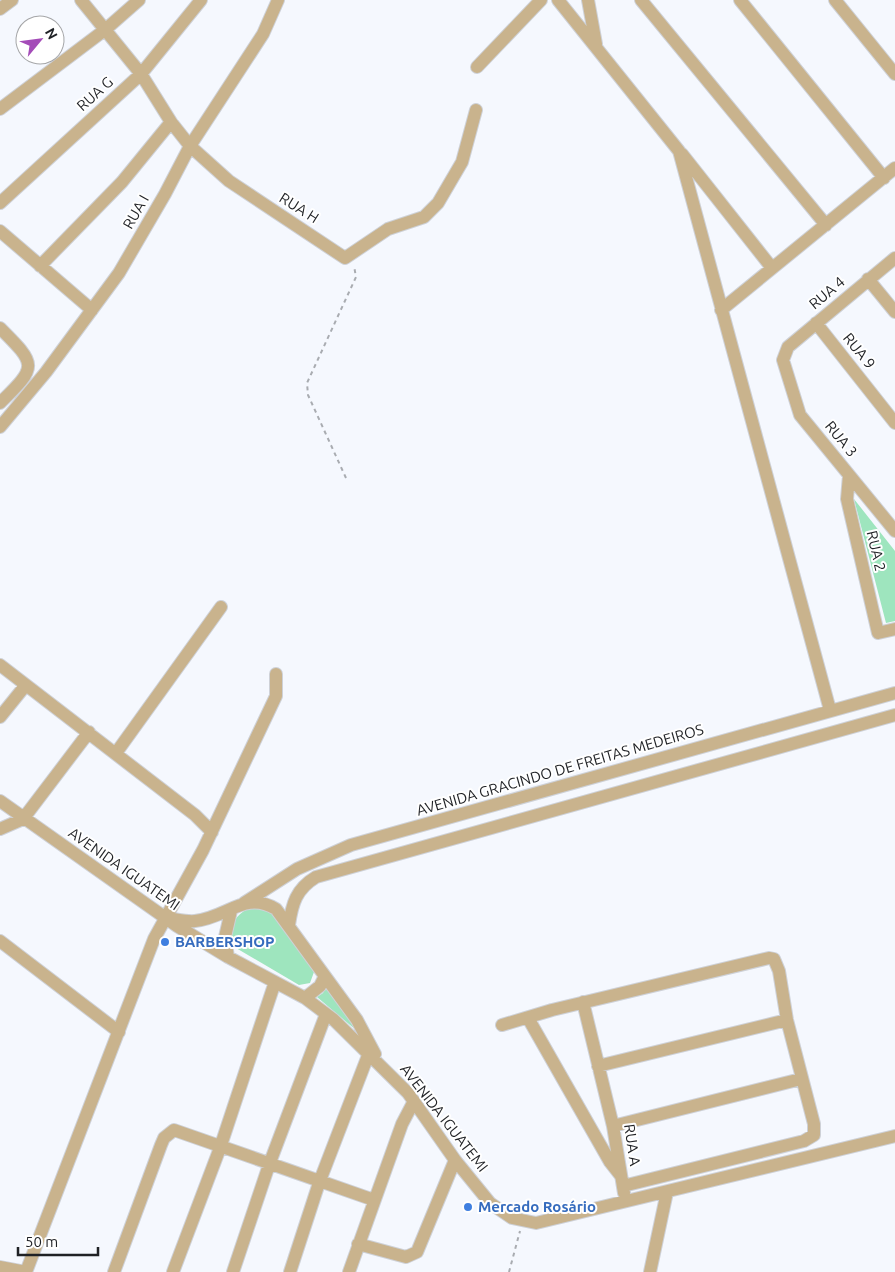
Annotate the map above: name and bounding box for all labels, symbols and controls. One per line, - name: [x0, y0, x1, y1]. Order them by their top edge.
- north arrow: [15, 15, 65, 65]
- text: N: [42, 25, 61, 42]
- street label: RUA G: [73, 73, 116, 114]
- street label: RUA H: [276, 189, 322, 226]
- street label: RUA I: [119, 192, 152, 232]
- street label: RUA 4: [805, 273, 848, 312]
- street label: RUA 9: [840, 329, 879, 372]
- street label: RUA 3: [822, 417, 861, 460]
- street label: RUA 2: [864, 529, 889, 573]
- street label: AVENIDA GRACINDO DE FREITAS MEDEIROS: [414, 720, 705, 819]
- street label: AVENIDA IGUATEMI: [65, 824, 183, 913]
- place label: BARBERSHOP: [175, 933, 275, 950]
- marker: BARBERSHOP: [159, 936, 171, 948]
- street label: AVENIDA IGUATEMI: [397, 1061, 492, 1175]
- street label: RUA A: [621, 1123, 644, 1167]
- place label: Mercado Rosário: [478, 1198, 596, 1215]
- marker: Mercado Rosário: [462, 1201, 474, 1213]
- scale bar: [18, 1224, 98, 1256]
- text: 50 m: [25, 1233, 58, 1250]

